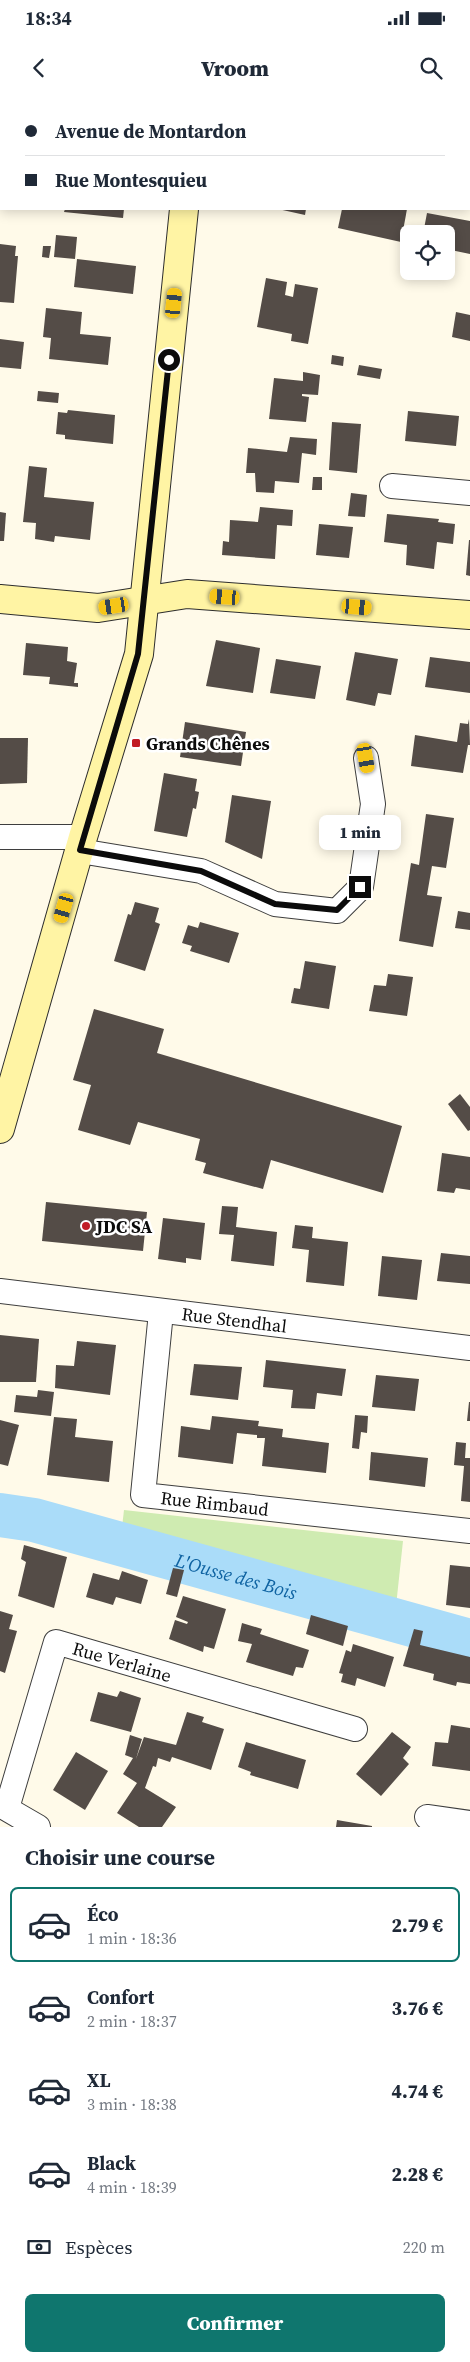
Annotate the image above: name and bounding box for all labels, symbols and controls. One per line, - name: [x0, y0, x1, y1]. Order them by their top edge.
- text: 18:34: [25, 5, 72, 31]
- text: Vroom: [201, 53, 269, 83]
- icon: back: [25, 54, 53, 82]
- icon: search: [417, 54, 445, 82]
- text: Avenue de Montardon: [55, 118, 246, 144]
- text: Rue Montesquieu: [55, 167, 207, 193]
- map controls: [400, 225, 455, 280]
- button: locate: [400, 225, 455, 280]
- car: [164, 287, 183, 319]
- route start: [158, 349, 180, 371]
- car: [209, 588, 240, 606]
- car: [98, 596, 129, 616]
- car: [341, 598, 372, 616]
- place label: Grands Chênes: [146, 731, 270, 756]
- marker: Grands Chênes: [130, 737, 142, 749]
- car: [356, 742, 375, 774]
- callout: 1 min: [319, 814, 401, 850]
- text: 1 min: [339, 821, 381, 843]
- route end: [349, 876, 371, 898]
- car: [52, 892, 75, 924]
- place label: JDC SA: [95, 1214, 152, 1239]
- marker: JDC SA: [80, 1220, 92, 1232]
- street label: Rue Stendhal: [180, 1301, 288, 1338]
- street label: Rue Rimbaud: [159, 1485, 270, 1521]
- water label: L'Ousse des Bois: [171, 1547, 300, 1605]
- street label: Rue Verlaine: [70, 1635, 175, 1688]
- text: Choisir une course: [25, 1842, 215, 1872]
- text: Éco: [87, 1901, 119, 1927]
- icon: car: [27, 1902, 72, 1947]
- text: 2.79 €: [391, 1912, 443, 1938]
- text: 1 min · 18:36: [87, 1927, 177, 1949]
- text: Confort: [87, 1984, 154, 2010]
- icon: car: [27, 1985, 72, 2030]
- text: 3.76 €: [391, 1995, 443, 2021]
- text: 2 min · 18:37: [87, 2010, 177, 2032]
- text: XL: [87, 2067, 110, 2093]
- icon: car: [27, 2068, 72, 2113]
- text: 4.74 €: [391, 2078, 443, 2104]
- text: 3 min · 18:38: [87, 2093, 177, 2115]
- text: Black: [87, 2150, 136, 2176]
- icon: car: [27, 2151, 72, 2196]
- text: 2.28 €: [391, 2161, 443, 2187]
- text: 4 min · 18:39: [87, 2176, 177, 2198]
- icon: cash: [25, 2233, 53, 2261]
- text: Espèces: [65, 2234, 133, 2260]
- text: 220 m: [403, 2236, 445, 2258]
- button: Confirmer: [25, 2294, 445, 2352]

